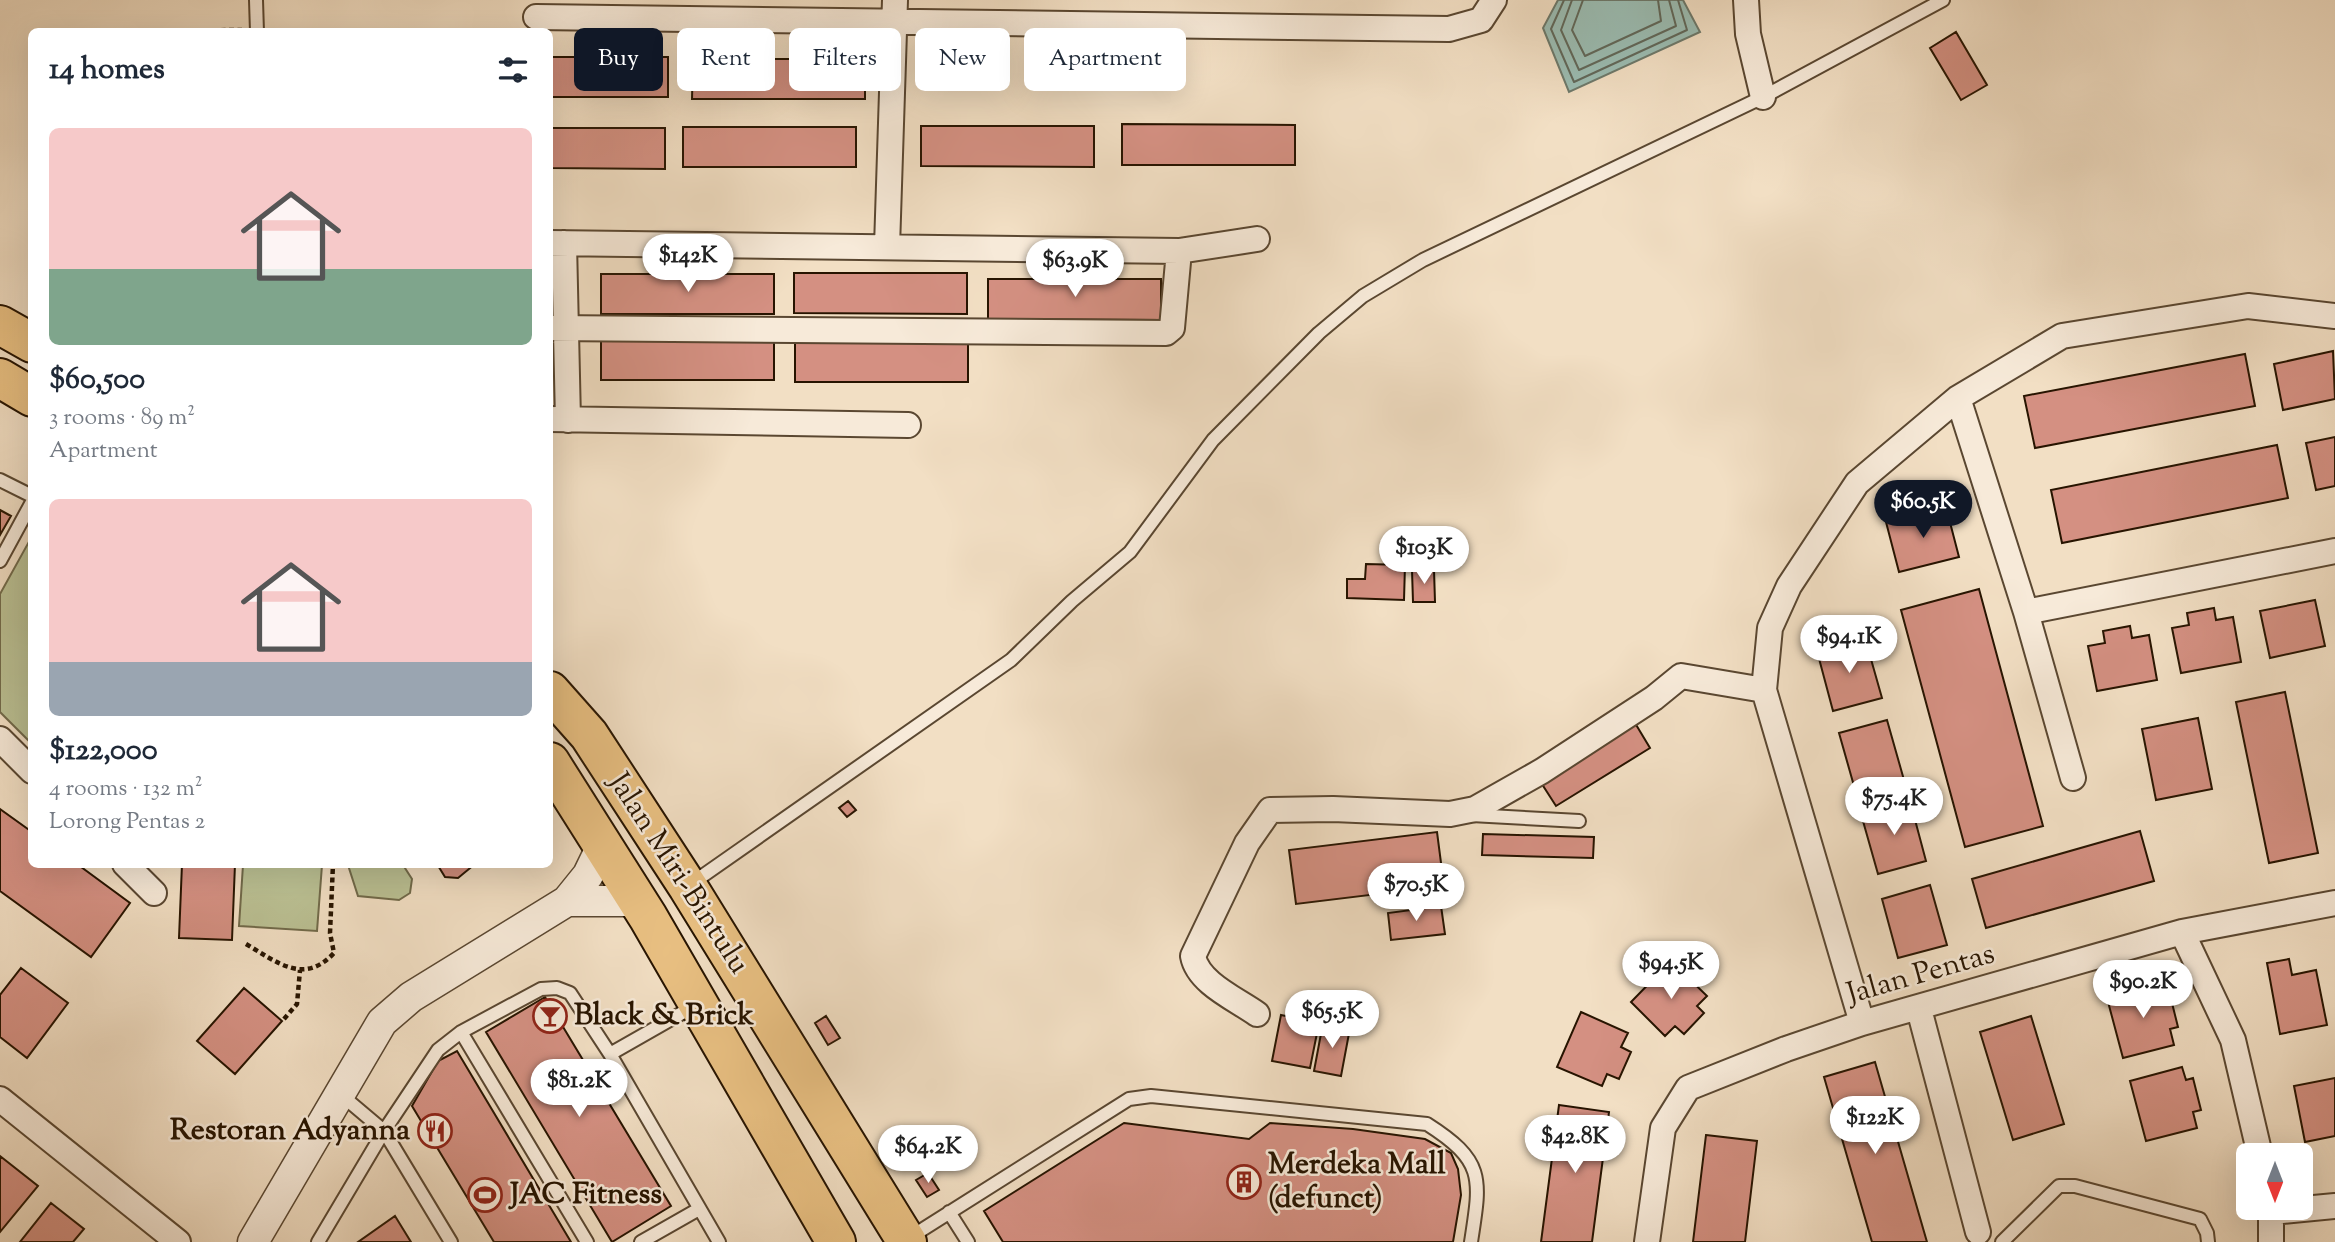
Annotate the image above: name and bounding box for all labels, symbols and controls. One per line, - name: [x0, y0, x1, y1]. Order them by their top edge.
- chip: Buy: [574, 28, 663, 91]
- chip: Rent: [677, 28, 775, 91]
- chip: Filters: [789, 28, 901, 91]
- chip: New: [915, 28, 1010, 91]
- chip: Apartment: [1024, 28, 1186, 91]
- text: 14 homes: [49, 49, 165, 92]
- icon: filters: [494, 51, 532, 89]
- icon: home: [228, 173, 354, 299]
- pin: $142K: [639, 234, 737, 294]
- text: $142K: [658, 240, 718, 273]
- pin: $63.9K: [1018, 240, 1132, 299]
- text: $63.9K: [1042, 245, 1108, 278]
- text: $60,500: [49, 359, 145, 402]
- text: 3 rooms · 89 m²: [49, 402, 195, 435]
- text: Apartment: [49, 435, 158, 468]
- pin: $60.5K: [1866, 480, 1980, 540]
- text: $60.5K: [1890, 486, 1956, 519]
- pin: $103K: [1375, 526, 1473, 586]
- text: $103K: [1395, 532, 1453, 565]
- icon: home: [228, 544, 354, 670]
- pin: $94.1K: [1792, 616, 1906, 675]
- text: $94.1K: [1816, 621, 1882, 654]
- text: $122,000: [49, 730, 158, 773]
- street label: Jalan Miri-Bintulu: [596, 763, 759, 983]
- text: 4 rooms · 132 m²: [49, 773, 202, 806]
- pin: $75.4K: [1837, 778, 1951, 837]
- text: $75.4K: [1861, 783, 1927, 816]
- text: Lorong Pentas 2: [49, 806, 205, 839]
- pin: $70.5K: [1359, 864, 1473, 923]
- text: $70.5K: [1383, 869, 1449, 902]
- street label: Jalan Pentas: [1840, 933, 2000, 1017]
- pin: $94.5K: [1614, 942, 1728, 1001]
- text: $94.5K: [1638, 947, 1704, 980]
- pin: $90.2K: [2086, 960, 2200, 1020]
- text: $90.2K: [2109, 966, 2177, 999]
- pin: $65.5K: [1275, 990, 1389, 1050]
- place label: Black & Brick: [574, 995, 754, 1038]
- text: $65.5K: [1301, 996, 1363, 1029]
- bar icon: Black & Brick: [531, 997, 569, 1035]
- pin: $81.2K: [522, 1060, 636, 1119]
- text: $81.2K: [547, 1065, 611, 1098]
- pin: $122K: [1826, 1096, 1924, 1156]
- text: $122K: [1846, 1102, 1904, 1135]
- place label: Restoran Adyanna: [170, 1110, 410, 1153]
- restaurant icon: Restoran Adyanna: [416, 1112, 454, 1150]
- pin: $42.8K: [1518, 1116, 1632, 1175]
- text: $42.8K: [1541, 1121, 1609, 1154]
- pin: $64.2K: [871, 1126, 985, 1185]
- text: $64.2K: [894, 1131, 962, 1164]
- north arrow: [2236, 1143, 2314, 1220]
- map controls: [2236, 1143, 2313, 1220]
- place label: Merdeka Mall (defunct): [1268, 1144, 1446, 1221]
- building icon: Merdeka Mall (defunct): [1225, 1163, 1263, 1201]
- place label: JAC Fitness: [508, 1174, 662, 1217]
- sports icon: JAC Fitness: [466, 1176, 504, 1214]

